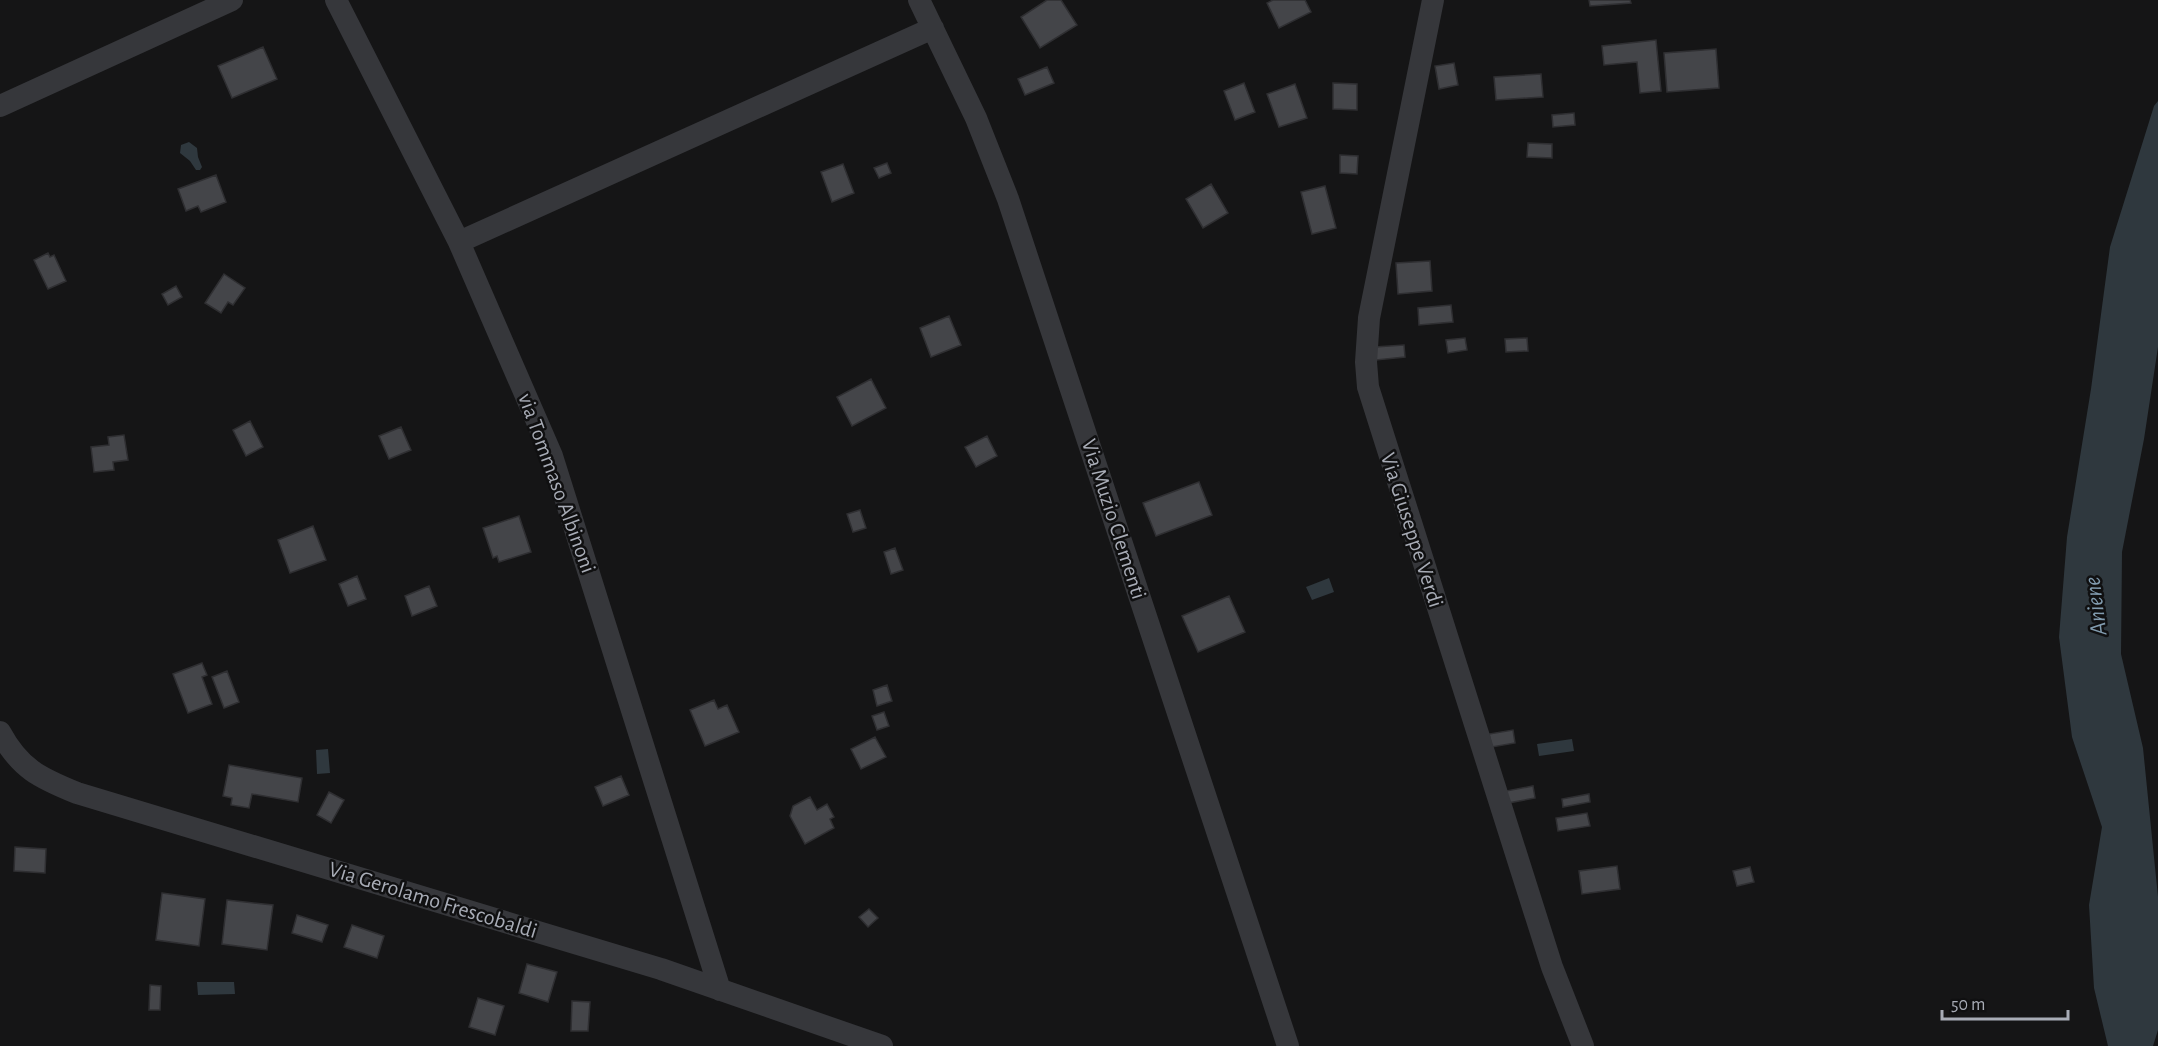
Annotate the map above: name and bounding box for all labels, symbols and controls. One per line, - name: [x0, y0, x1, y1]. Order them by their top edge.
- street label: via Tommaso Albinoni: [514, 390, 600, 576]
- street label: Via Muzio Clementi: [1078, 436, 1150, 602]
- street label: Via Giuseppe Verdi: [1377, 450, 1447, 610]
- water label: Aniene: [2080, 575, 2112, 638]
- street label: Via Gerolamo Frescobaldi: [326, 858, 540, 942]
- scale bar: [1942, 983, 2068, 1021]
- text: 50 m: [1951, 996, 1985, 1014]

